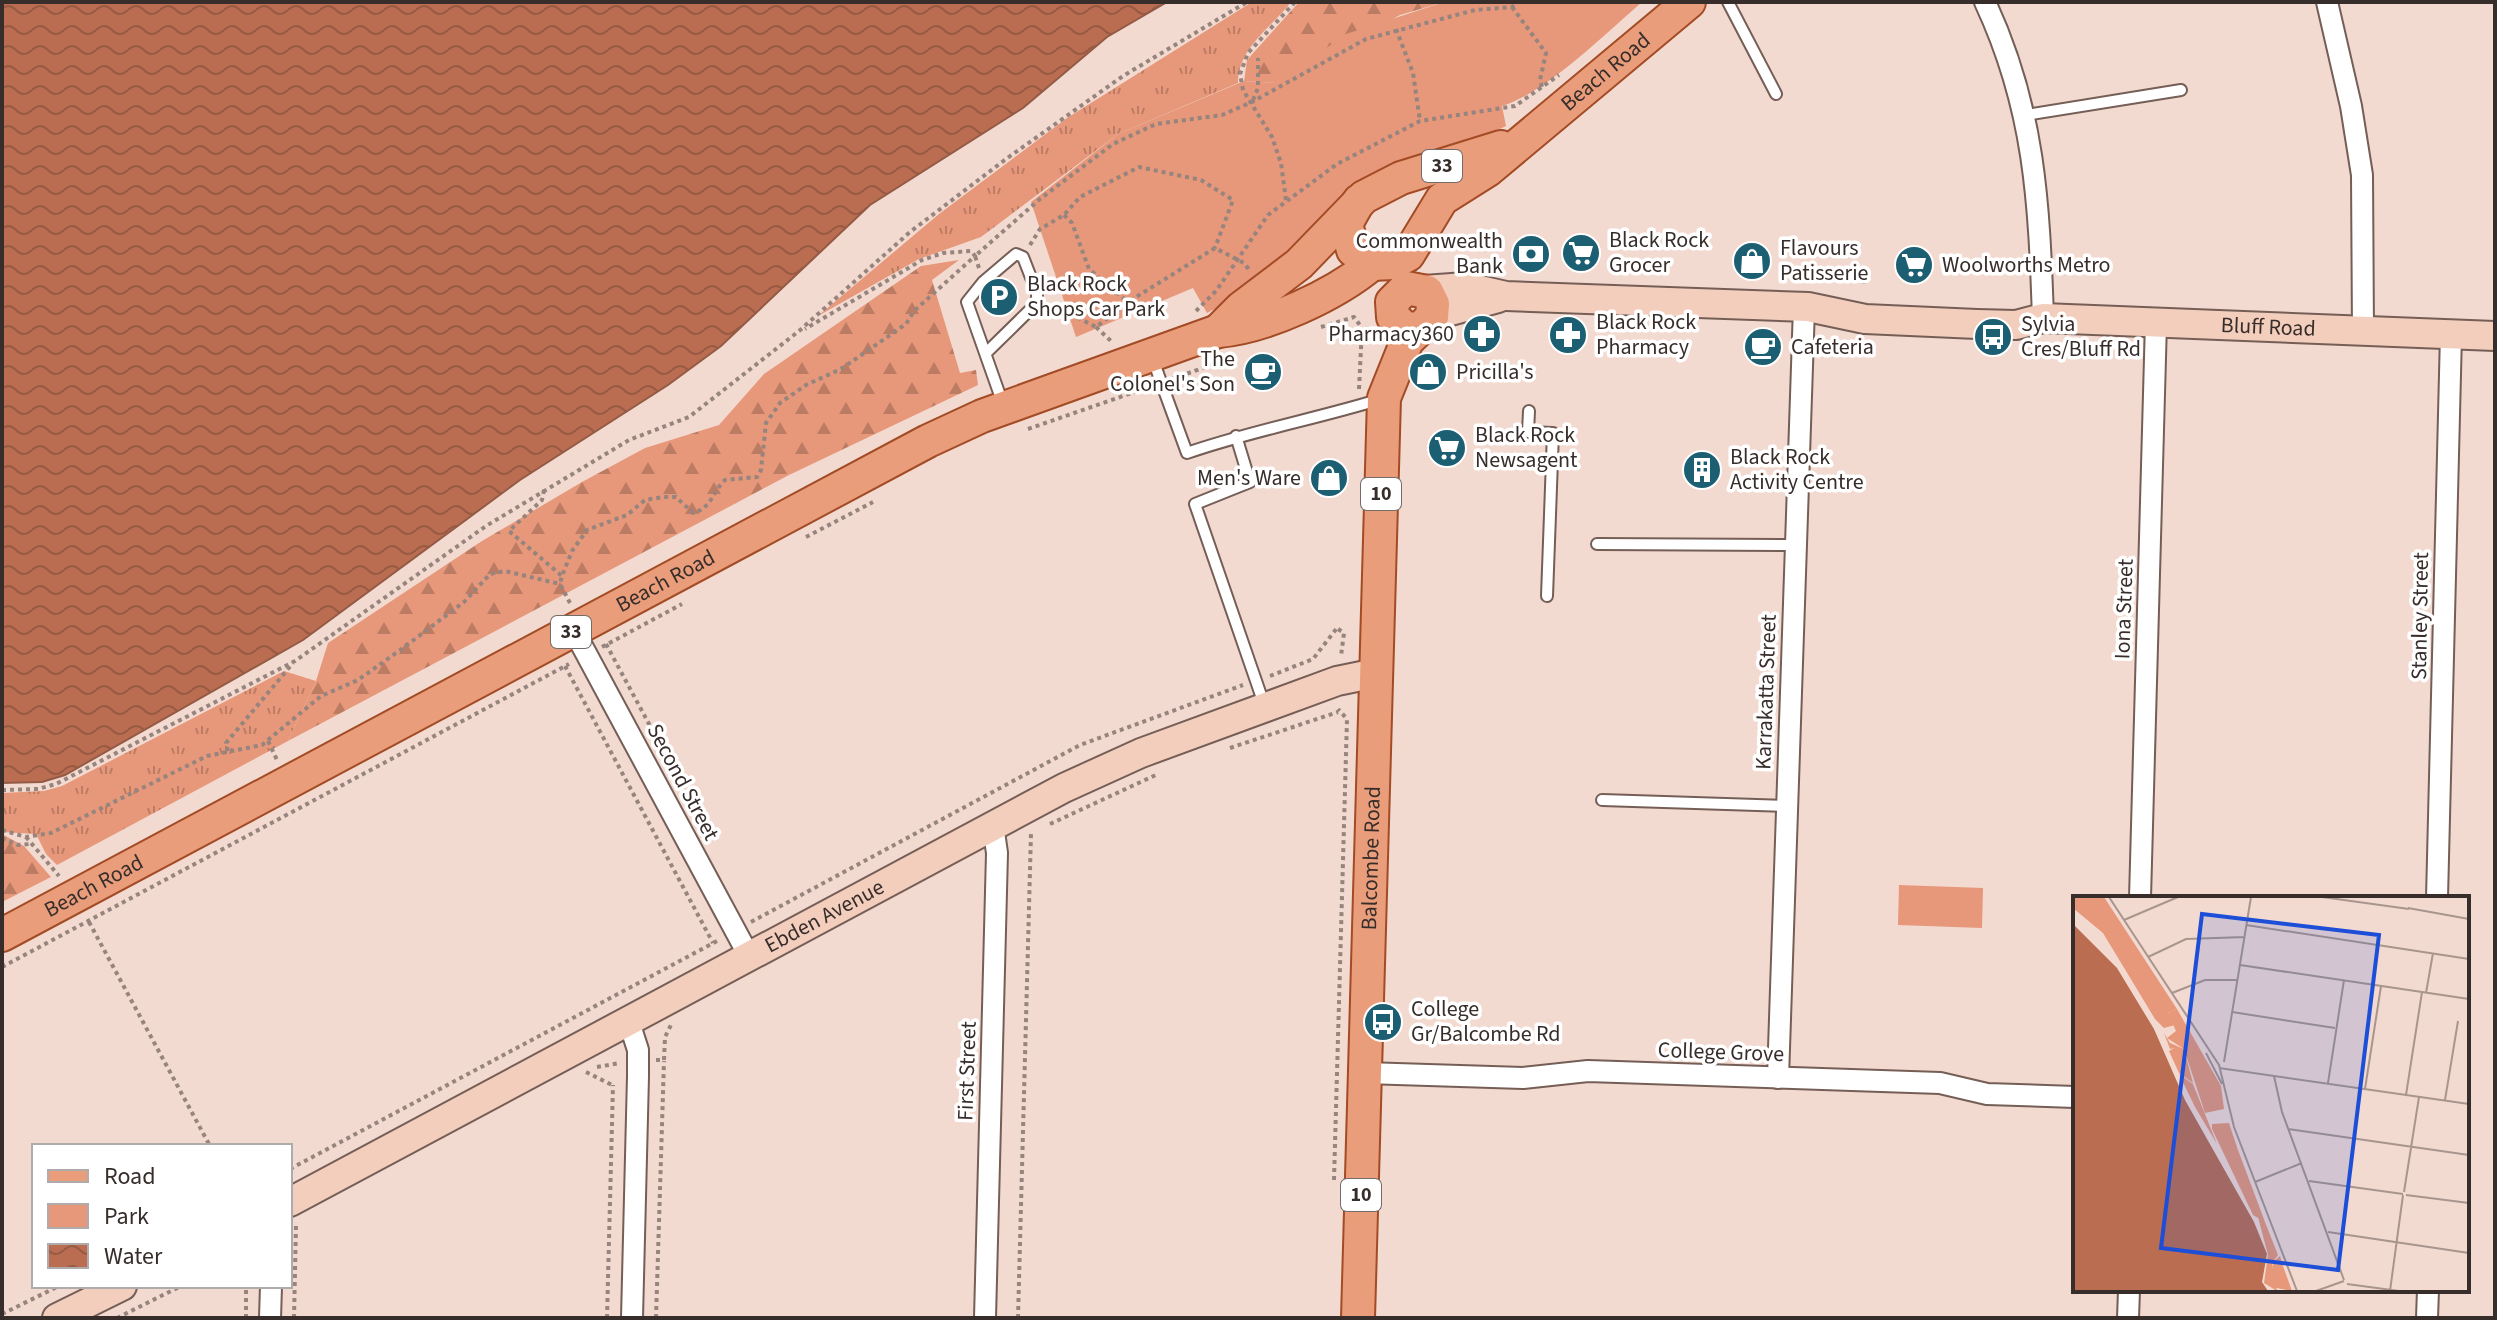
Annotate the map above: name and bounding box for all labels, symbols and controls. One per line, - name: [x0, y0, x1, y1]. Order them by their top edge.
- street label: Beach Road: [1554, 25, 1657, 119]
- road number: 33: [1422, 150, 1462, 182]
- place label: Black Rock Grocer: [1609, 224, 1709, 281]
- place label: Commonwealth Bank: [1356, 225, 1503, 282]
- supermarket icon: Black Rock Grocer: [1560, 232, 1602, 274]
- place label: Flavours Patisserie: [1780, 232, 1869, 289]
- bank icon: Commonwealth Bank: [1510, 233, 1552, 275]
- shop icon: Flavours Patisserie: [1731, 240, 1773, 282]
- supermarket icon: Woolworths Metro: [1893, 244, 1935, 286]
- place label: Woolworths Metro: [1942, 249, 2111, 281]
- place label: Black Rock Shops Car Park: [1027, 268, 1165, 325]
- parking icon: Black Rock Shops Car Park: [978, 276, 1020, 318]
- place label: Black Rock Pharmacy: [1596, 306, 1696, 363]
- place label: Sylvia Cres/Bluff Rd: [2021, 308, 2141, 365]
- street label: Bluff Road: [2220, 309, 2316, 345]
- pharmacy icon: Pharmacy360: [1461, 313, 1503, 355]
- pharmacy icon: Black Rock Pharmacy: [1547, 314, 1589, 356]
- bus stop icon: Sylvia Cres/Bluff Rd: [1972, 316, 2014, 358]
- place label: Pharmacy360: [1328, 318, 1454, 350]
- cafe icon: Cafeteria: [1742, 326, 1784, 368]
- place label: Cafeteria: [1791, 331, 1874, 363]
- place label: The Colonel's Son: [1110, 343, 1235, 400]
- cafe icon: The Colonel's Son: [1242, 351, 1284, 393]
- shop icon: Pricilla's: [1407, 351, 1449, 393]
- place label: Pricilla's: [1456, 356, 1534, 388]
- place label: Black Rock Newsagent: [1475, 419, 1578, 476]
- supermarket icon: Black Rock Newsagent: [1426, 427, 1468, 469]
- place label: Black Rock Activity Centre: [1730, 441, 1864, 498]
- building icon: Black Rock Activity Centre: [1681, 449, 1723, 491]
- shop icon: Men's Ware: [1308, 457, 1350, 499]
- place label: Men's Ware: [1197, 462, 1301, 494]
- road number: 10: [1361, 478, 1401, 510]
- street label: Beach Road: [610, 541, 721, 621]
- street label: Stanley Street: [2403, 551, 2437, 680]
- street label: Iona Street: [2106, 558, 2142, 660]
- street label: Karrakatta Street: [1747, 613, 1785, 770]
- road number: 33: [551, 616, 591, 648]
- street label: Second Street: [639, 718, 727, 846]
- street label: Balcombe Road: [1353, 786, 1389, 931]
- street label: Beach Road: [38, 846, 149, 926]
- street label: Ebden Avenue: [759, 871, 890, 961]
- inset map: [2073, 896, 2469, 1292]
- place label: College Gr/Balcombe Rd: [1411, 993, 1561, 1050]
- bus stop icon: College Gr/Balcombe Rd: [1362, 1001, 1404, 1043]
- street label: First Street: [949, 1020, 985, 1121]
- street label: College Grove: [1657, 1034, 1785, 1070]
- legend: [32, 1144, 292, 1288]
- text: Road: [104, 1159, 156, 1194]
- road number: 10: [1341, 1179, 1381, 1211]
- text: Park: [104, 1199, 149, 1234]
- text: Water: [104, 1239, 163, 1274]

